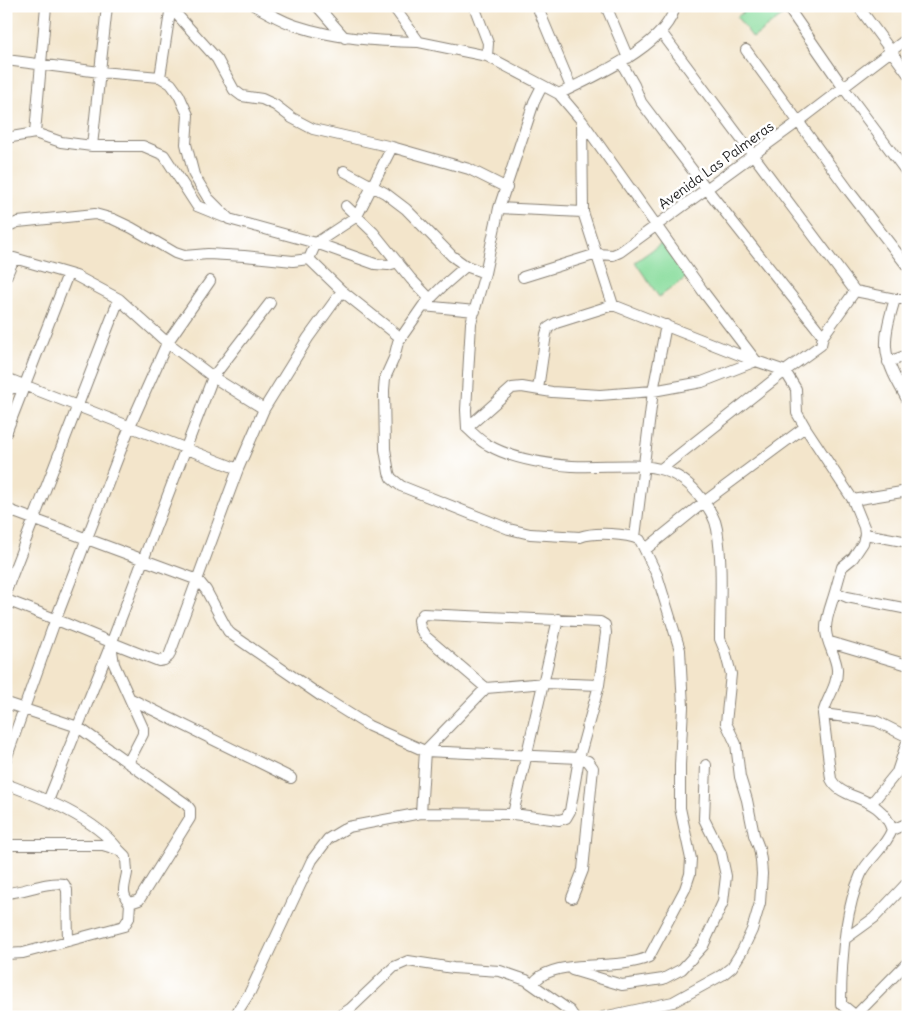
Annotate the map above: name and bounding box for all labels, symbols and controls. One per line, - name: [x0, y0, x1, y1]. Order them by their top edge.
- street label: Avenida Las Palmeras: [655, 117, 777, 213]

